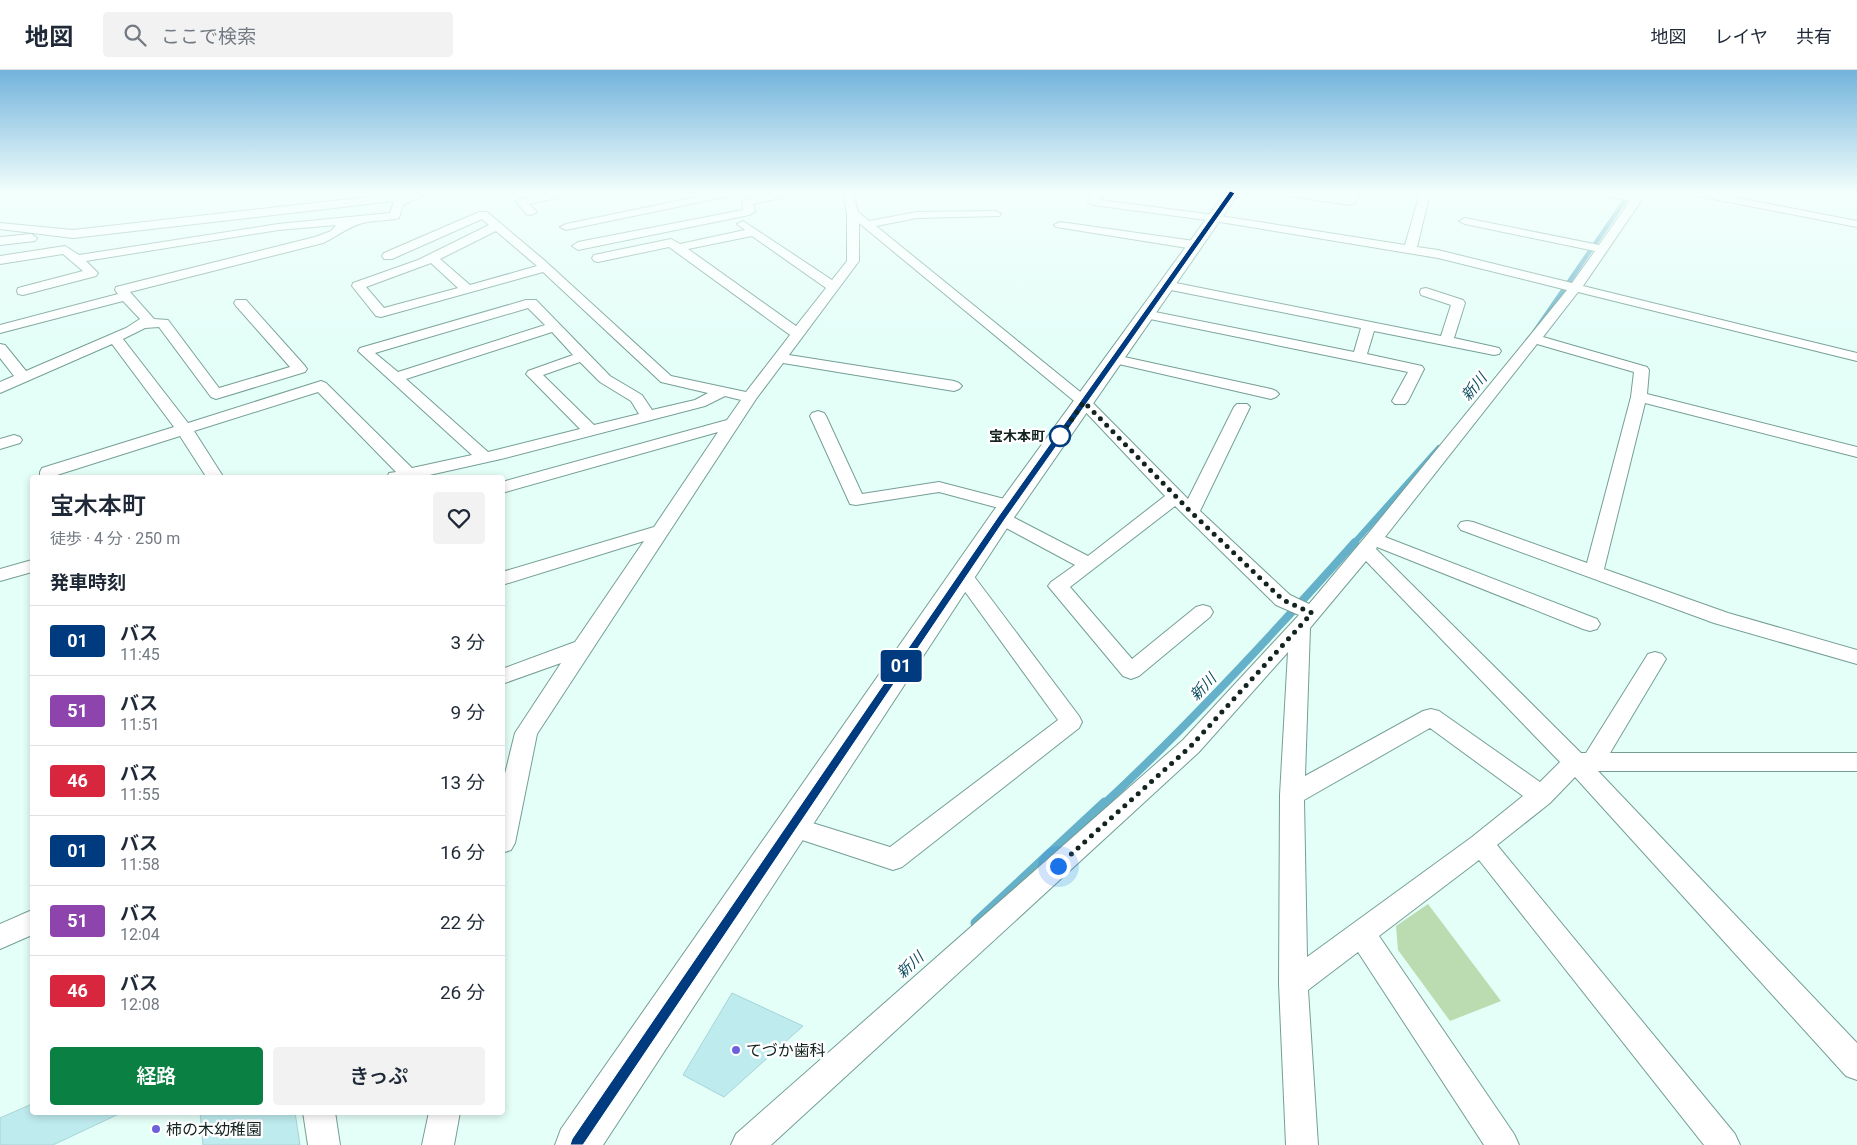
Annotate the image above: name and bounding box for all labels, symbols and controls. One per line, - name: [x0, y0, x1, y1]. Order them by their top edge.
- search box: [103, 12, 453, 57]
- icon: search: [121, 21, 149, 49]
- text: 地図: [25, 23, 73, 51]
- text: ここで検索: [161, 25, 256, 48]
- text: 地図: [1651, 26, 1687, 47]
- text: レイヤ: [1715, 26, 1768, 47]
- text: 共有: [1796, 26, 1832, 47]
- water label: 新川: [1458, 368, 1492, 404]
- marker: 宝木本町: [1049, 425, 1071, 447]
- place label: 宝木本町: [989, 428, 1045, 444]
- text: 宝木本町: [50, 492, 146, 520]
- button: heart: [433, 492, 485, 544]
- text: 徒歩 · 4 分 · 250 m: [50, 529, 180, 548]
- text: 発車時刻: [50, 571, 126, 594]
- text: バス: [120, 622, 158, 645]
- text: 01: [67, 630, 88, 651]
- text: 3 分: [451, 631, 485, 654]
- text: 11:45: [120, 645, 160, 664]
- line badge: 01: [878, 650, 924, 682]
- text: 01: [891, 655, 911, 676]
- water label: 新川: [1186, 668, 1221, 704]
- text: バス: [120, 692, 158, 715]
- text: 51: [67, 700, 88, 721]
- text: 9 分: [451, 701, 485, 724]
- text: 11:51: [120, 715, 160, 734]
- text: バス: [120, 762, 158, 785]
- text: 46: [67, 770, 88, 791]
- text: 13 分: [440, 771, 485, 794]
- text: 11:55: [120, 785, 160, 804]
- text: バス: [120, 832, 158, 855]
- text: 01: [67, 840, 88, 861]
- text: 16 分: [440, 841, 485, 864]
- your location: [1046, 854, 1071, 879]
- text: 11:58: [120, 855, 160, 874]
- text: バス: [120, 902, 158, 925]
- text: 51: [67, 910, 88, 931]
- text: 22 分: [440, 911, 485, 934]
- text: 12:04: [120, 925, 160, 944]
- water label: 新川: [893, 947, 929, 982]
- text: バス: [120, 972, 158, 995]
- text: 46: [67, 980, 88, 1001]
- text: 26 分: [440, 981, 485, 1004]
- text: 12:08: [120, 995, 160, 1014]
- place label: てづか歯科: [746, 1041, 826, 1060]
- marker: てづか歯科: [730, 1044, 742, 1056]
- button: 経路: [50, 1047, 263, 1105]
- button: きっぷ: [273, 1047, 485, 1105]
- place label: 柿の木幼稚園: [166, 1120, 262, 1139]
- marker: 柿の木幼稚園: [150, 1123, 162, 1135]

